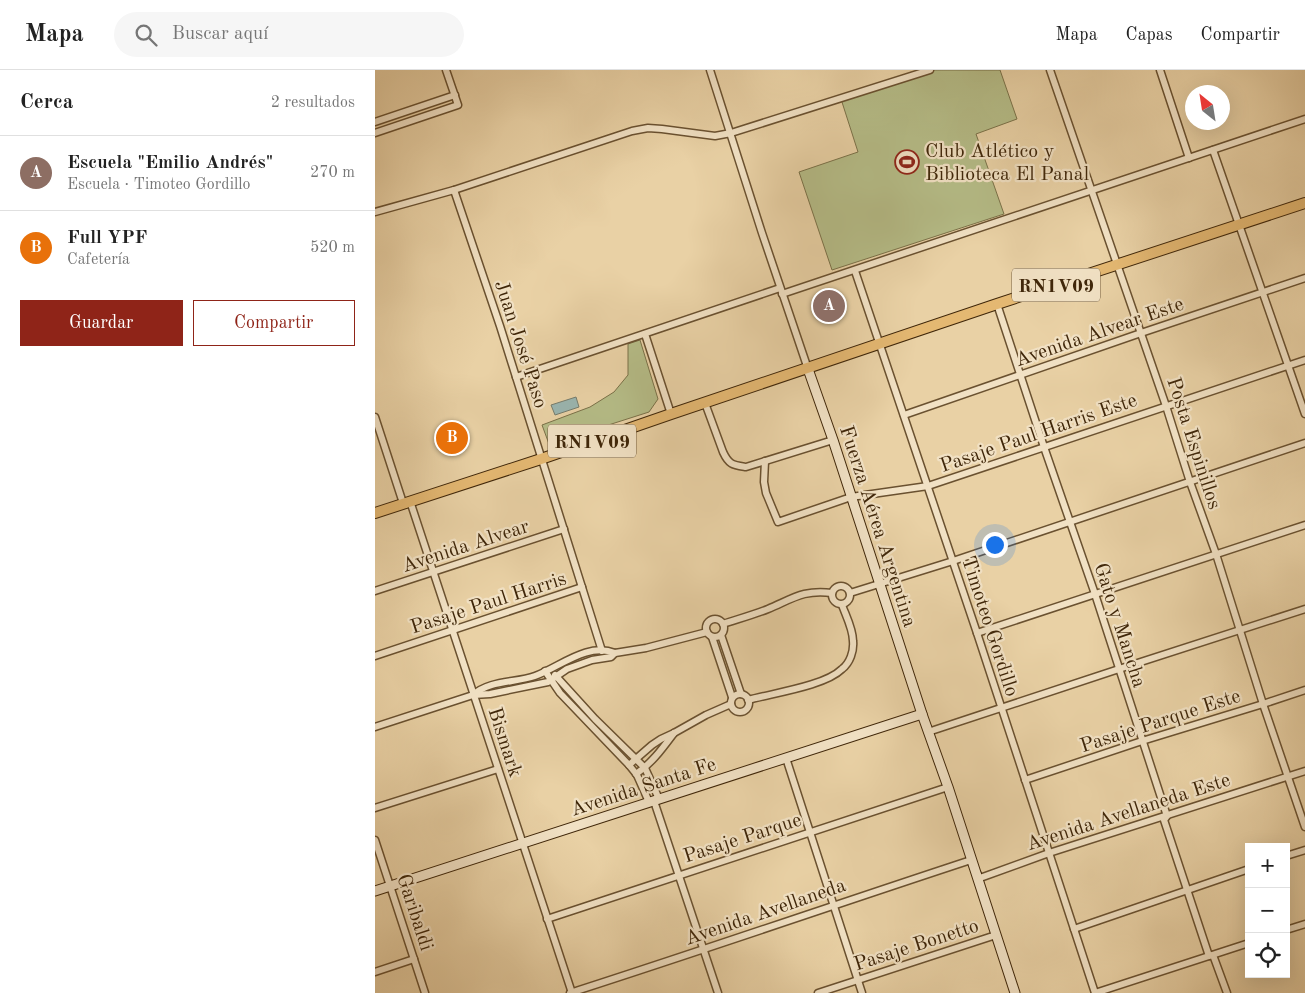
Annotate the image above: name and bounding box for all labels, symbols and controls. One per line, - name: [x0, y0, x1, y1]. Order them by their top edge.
- search box: [114, 12, 464, 57]
- icon: search: [132, 21, 160, 49]
- text: Mapa: [25, 23, 84, 47]
- text: Buscar aquí: [172, 25, 268, 44]
- text: Mapa: [1055, 26, 1098, 44]
- text: Capas: [1126, 26, 1173, 44]
- text: Compartir: [1201, 26, 1280, 44]
- north arrow: [1185, 85, 1230, 130]
- text: Cerca: [20, 92, 73, 113]
- text: 2 resultados: [271, 95, 355, 111]
- place label: Club Atlético y Biblioteca El Panal: [925, 142, 1089, 185]
- sports icon: Club Atlético y Biblioteca El Panal: [894, 149, 920, 175]
- text: Escuela "Emilio Andrés": [67, 154, 273, 173]
- text: A: [30, 165, 42, 181]
- text: 270 m: [310, 165, 355, 181]
- text: Escuela · Timoteo Gordillo: [67, 177, 251, 193]
- text: Full YPF: [67, 229, 147, 248]
- text: B: [30, 240, 42, 256]
- text: 520 m: [310, 240, 355, 256]
- text: Cafetería: [67, 252, 130, 268]
- road number: RN1V09: [1012, 268, 1100, 302]
- street label: Juan José Paso: [490, 278, 550, 411]
- pin: A: [813, 287, 845, 325]
- street label: Avenida Alvear Este: [1013, 295, 1187, 371]
- button: Guardar: [20, 300, 183, 346]
- button: Compartir: [193, 300, 355, 346]
- street label: Posta Espinillos: [1162, 375, 1224, 512]
- street label: Pasaje Paul Harris Este: [938, 391, 1140, 477]
- pin: B: [436, 419, 468, 457]
- street label: Fuerza Aérea Argentina: [835, 423, 919, 630]
- road number: RN1V09: [548, 424, 636, 458]
- street label: Avenida Alvear: [399, 517, 532, 577]
- your location: [982, 532, 1008, 558]
- street label: Timoteo Gordillo: [957, 554, 1021, 699]
- street label: Gato y Mancha: [1090, 561, 1149, 691]
- street label: Pasaje Paul Harris: [408, 569, 569, 639]
- street label: Pasaje Parque Este: [1078, 687, 1243, 757]
- street label: Bismark: [483, 705, 525, 780]
- street label: Avenida Santa Fe: [568, 755, 719, 821]
- street label: Avenida Avellaneda Este: [1024, 770, 1233, 855]
- street label: Pasaje Parque: [681, 810, 804, 867]
- map controls: [1245, 843, 1290, 978]
- button: +: [1245, 843, 1290, 888]
- street label: Garibaldi: [392, 872, 436, 953]
- street label: Avenida Avellaneda: [683, 876, 849, 950]
- button: −: [1245, 888, 1290, 933]
- street label: Pasaje Bonetto: [852, 916, 982, 975]
- button: locate: [1245, 933, 1290, 978]

